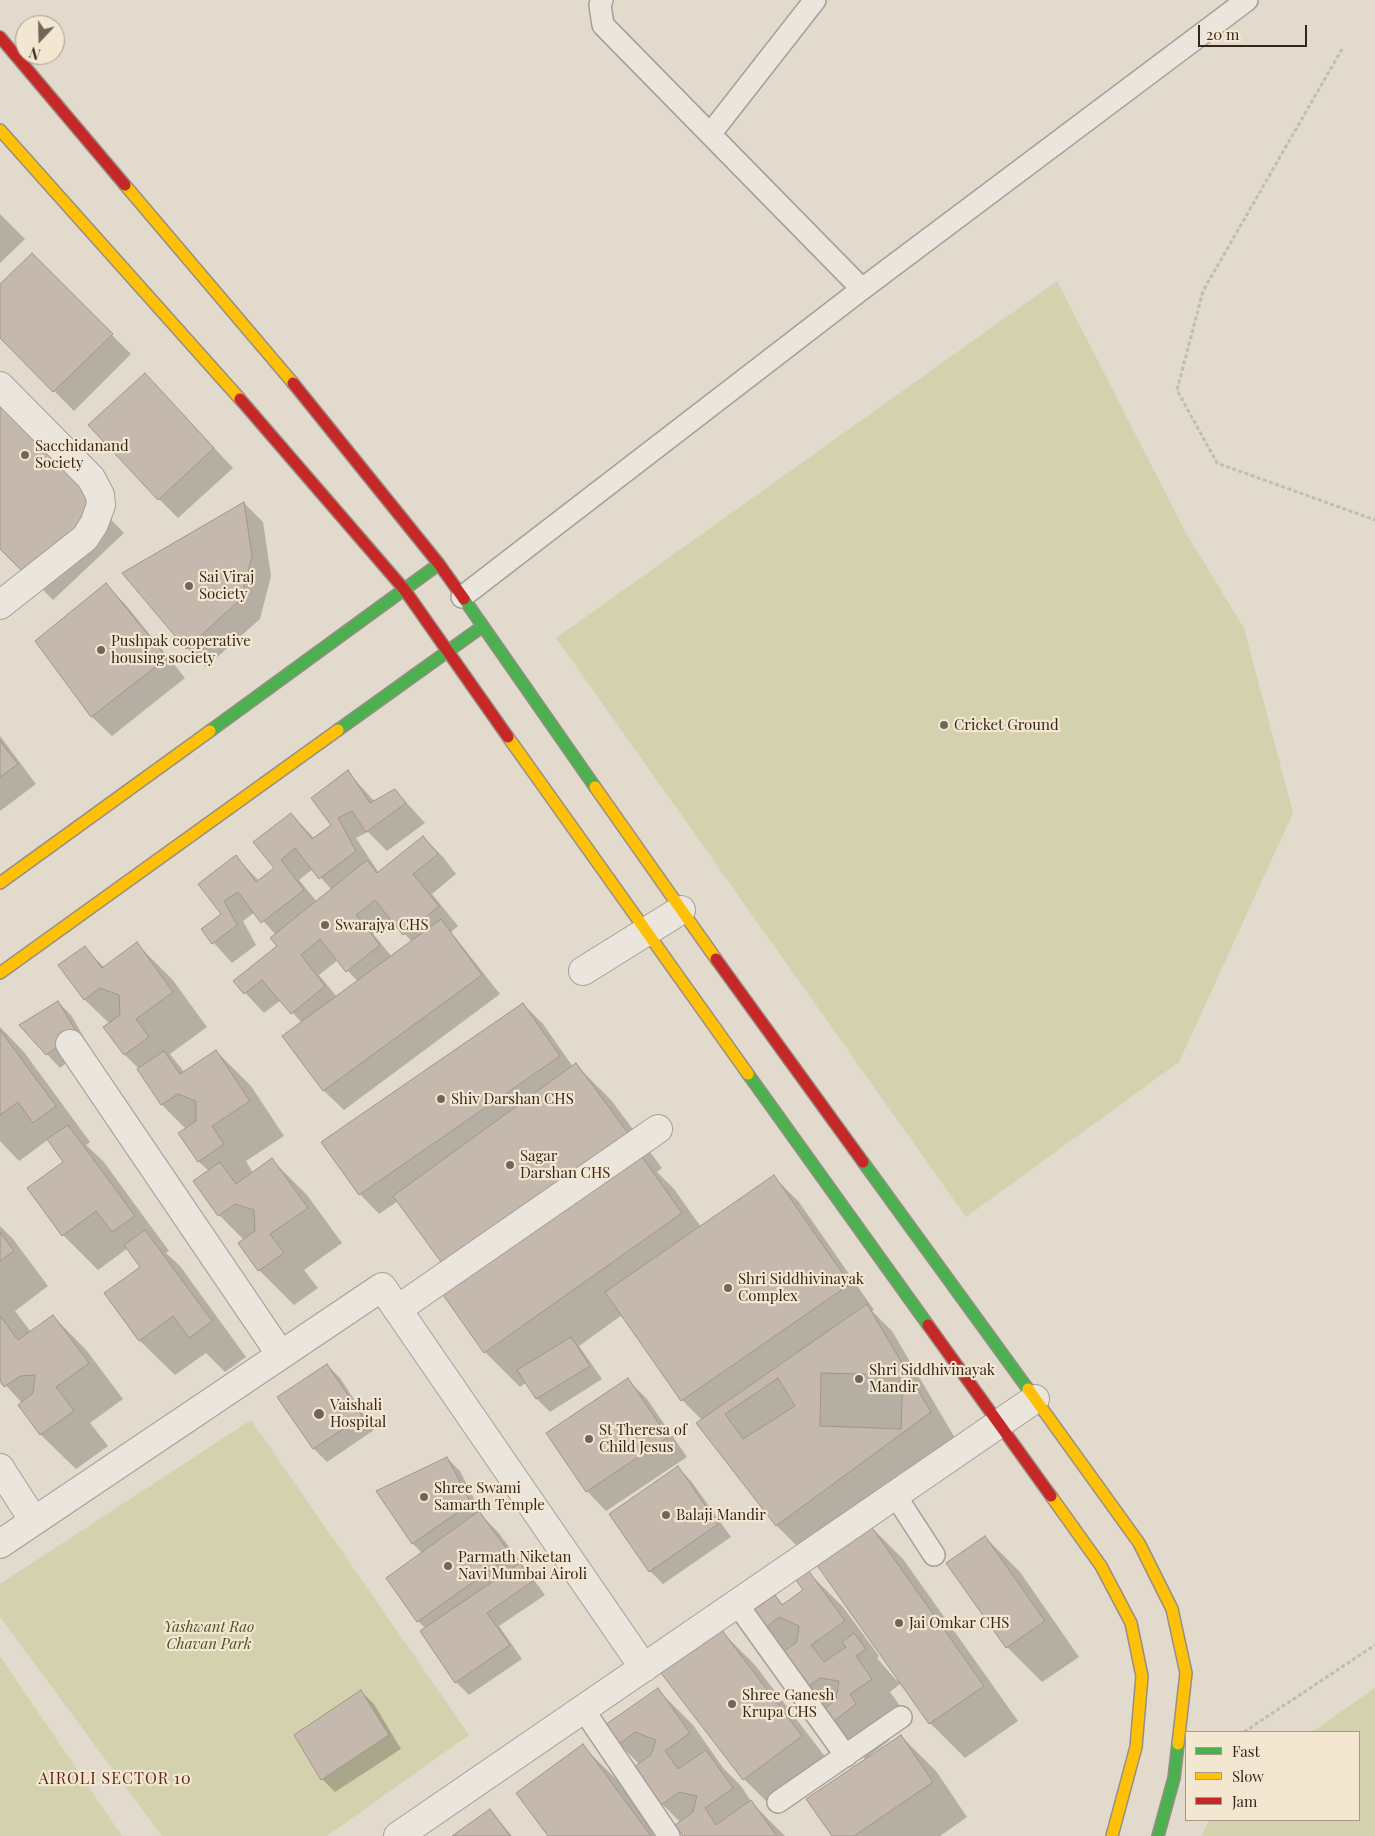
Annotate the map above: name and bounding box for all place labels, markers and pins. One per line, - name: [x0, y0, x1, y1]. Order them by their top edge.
- place label: Sacchidanand Society: [35, 437, 129, 472]
- marker: Sacchidanand Society: [19, 449, 31, 461]
- place label: Sai Viraj Society: [199, 568, 254, 603]
- marker: Sai Viraj Society: [183, 580, 195, 592]
- place label: Pushpak cooperative housing society: [111, 632, 251, 667]
- marker: Pushpak cooperative housing society: [95, 644, 107, 656]
- place label: Cricket Ground: [954, 716, 1059, 734]
- marker: Cricket Ground: [938, 719, 950, 731]
- place label: Swarajya CHS: [335, 916, 429, 934]
- marker: Swarajya CHS: [319, 919, 331, 931]
- place label: Shiv Darshan CHS: [451, 1090, 574, 1108]
- marker: Shiv Darshan CHS: [435, 1093, 447, 1105]
- place label: Sagar Darshan CHS: [520, 1147, 610, 1182]
- marker: Sagar Darshan CHS: [504, 1159, 516, 1171]
- place label: Shri Siddhivinayak Complex: [738, 1270, 864, 1305]
- marker: Shri Siddhivinayak Complex: [722, 1282, 734, 1294]
- place label: Shri Siddhivinayak Mandir: [869, 1361, 995, 1396]
- marker: Shri Siddhivinayak Mandir: [853, 1373, 865, 1385]
- place label: Vaishali Hospital: [330, 1396, 386, 1431]
- marker: Vaishali Hospital: [312, 1407, 326, 1421]
- place label: St Theresa of Child Jesus: [599, 1421, 687, 1456]
- marker: St Theresa of Child Jesus: [583, 1433, 595, 1445]
- place label: Shree Swami Samarth Temple: [434, 1479, 545, 1514]
- marker: Shree Swami Samarth Temple: [418, 1491, 430, 1503]
- place label: Balaji Mandir: [676, 1506, 766, 1524]
- marker: Balaji Mandir: [660, 1509, 672, 1521]
- place label: Parmath Niketan Navi Mumbai Airoli: [458, 1548, 587, 1583]
- marker: Parmath Niketan Navi Mumbai Airoli: [442, 1560, 454, 1572]
- place label: Jai Omkar CHS: [909, 1614, 1009, 1632]
- marker: Jai Omkar CHS: [893, 1617, 905, 1629]
- place label: Shree Ganesh Krupa CHS: [742, 1686, 834, 1721]
- marker: Shree Ganesh Krupa CHS: [726, 1698, 738, 1710]

